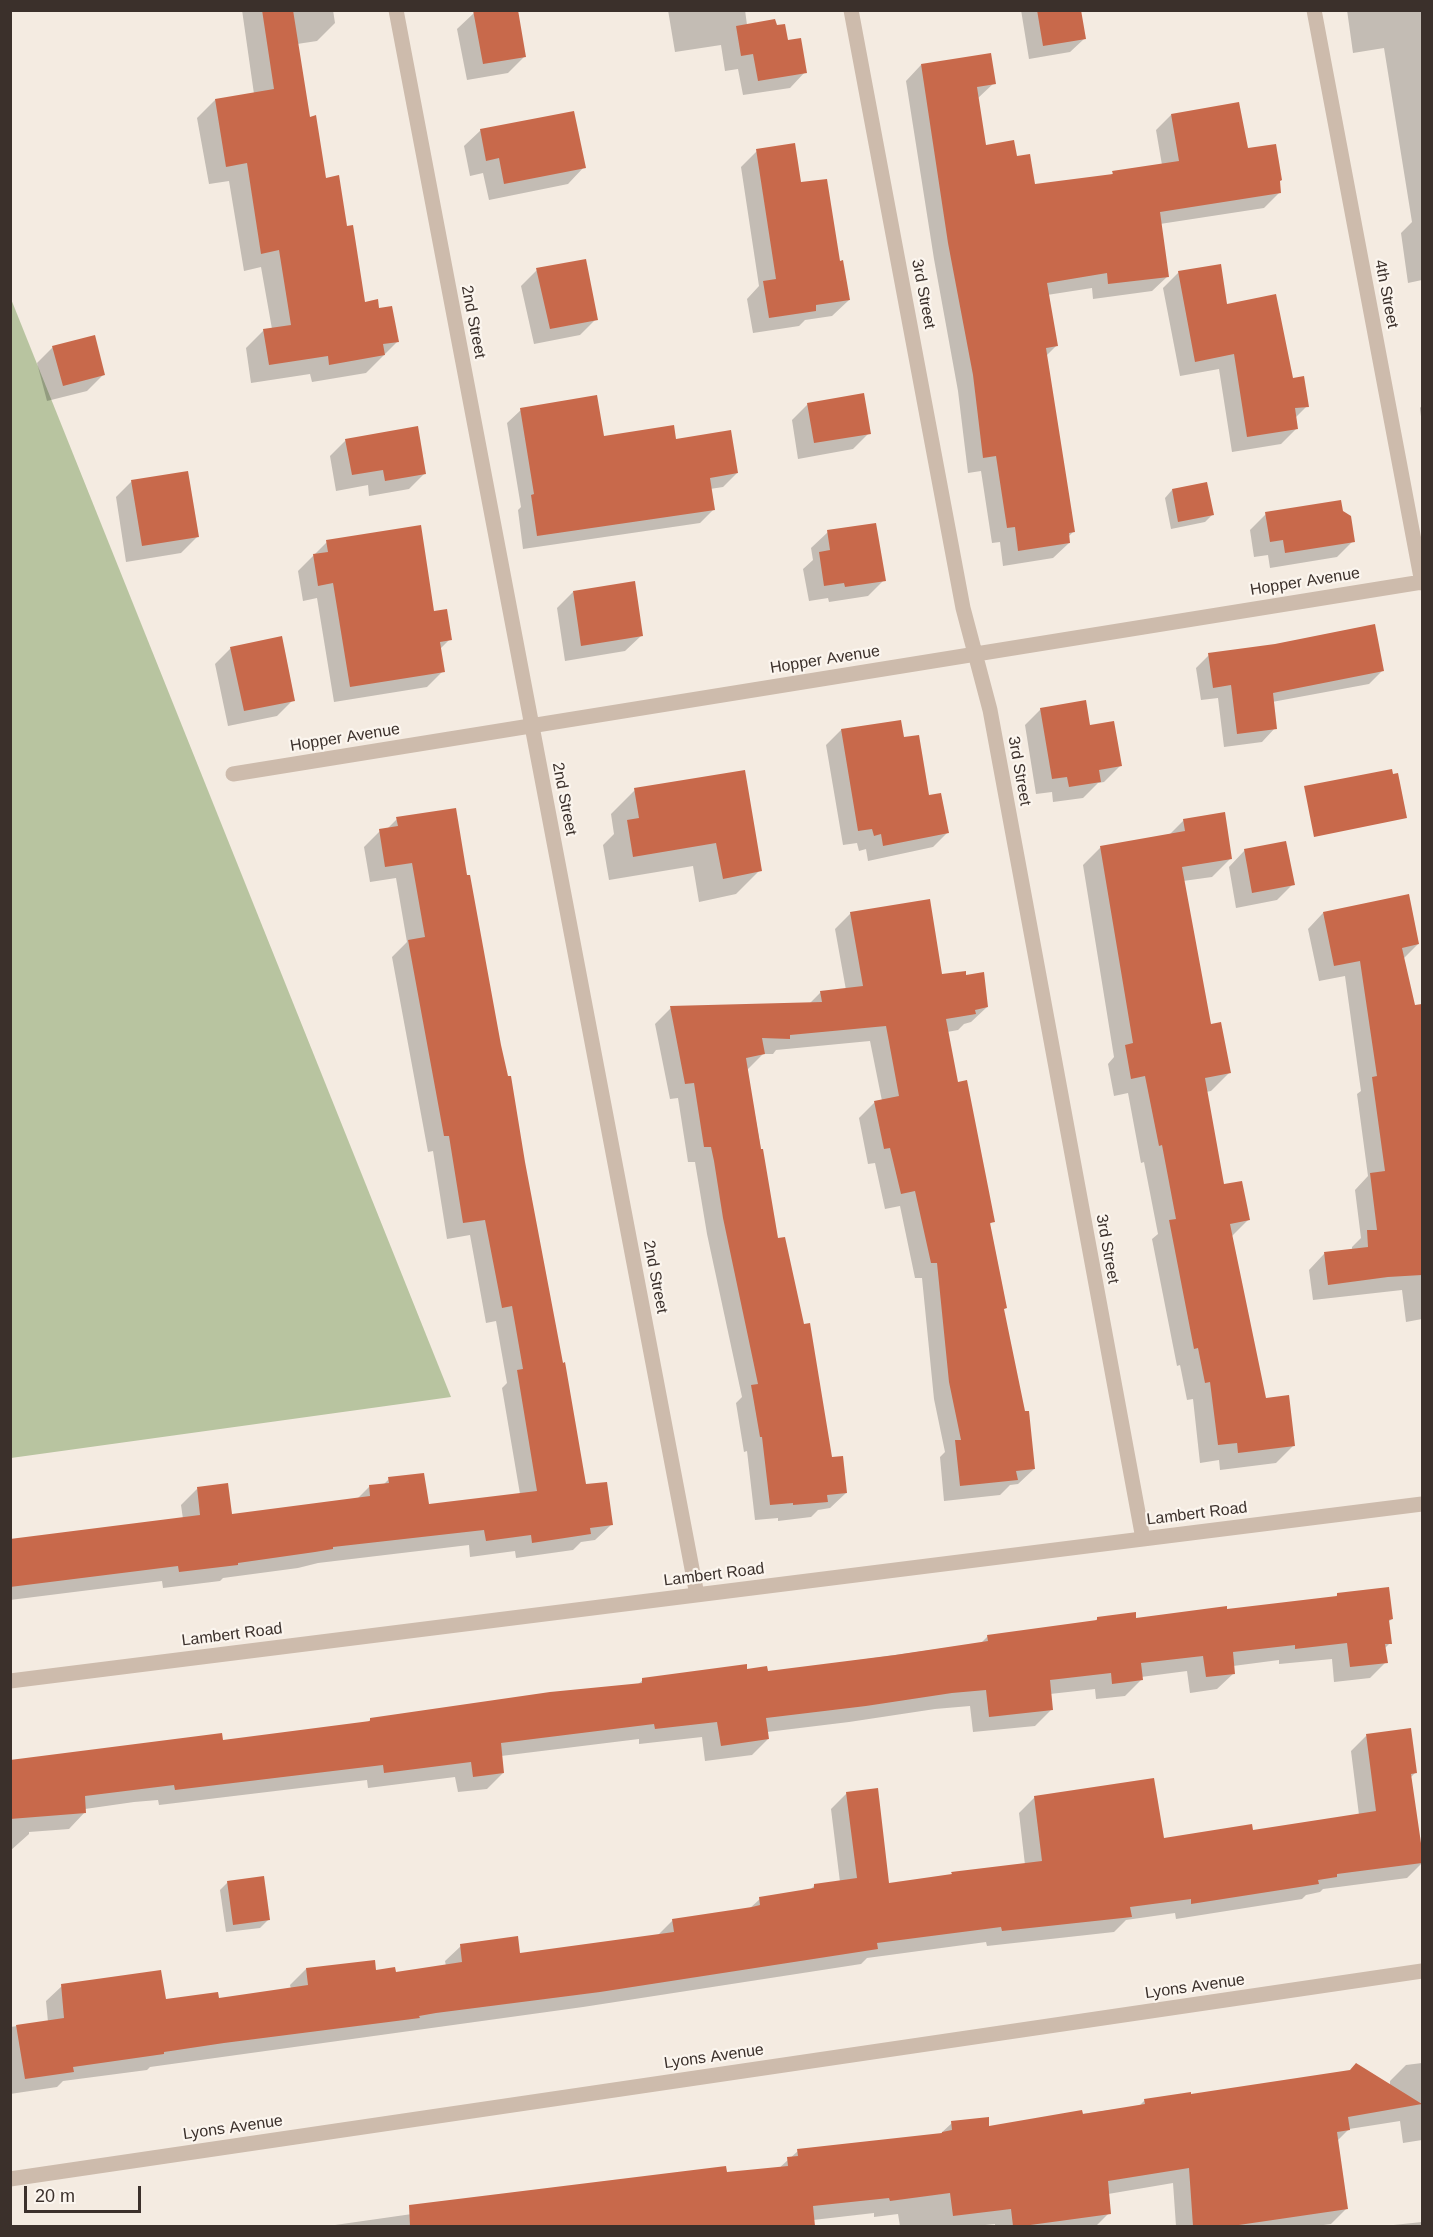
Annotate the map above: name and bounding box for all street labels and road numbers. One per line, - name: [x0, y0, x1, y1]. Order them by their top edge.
- street label: 3rd Street: [907, 258, 939, 330]
- street label: 4th Street: [1370, 258, 1402, 330]
- street label: 2nd Street: [457, 284, 489, 360]
- street label: Hopper Avenue: [1249, 564, 1361, 600]
- street label: Hopper Avenue: [769, 642, 881, 678]
- street label: Hopper Avenue: [289, 720, 401, 756]
- street label: 3rd Street: [1003, 735, 1035, 807]
- street label: 2nd Street: [548, 761, 580, 837]
- street label: 3rd Street: [1091, 1213, 1123, 1285]
- street label: 2nd Street: [639, 1239, 671, 1315]
- street label: Lambert Road: [1146, 1498, 1248, 1530]
- street label: Lambert Road: [663, 1559, 765, 1591]
- street label: Lambert Road: [181, 1619, 283, 1651]
- street label: Lyons Avenue: [1144, 1970, 1246, 2004]
- street label: Lyons Avenue: [663, 2040, 765, 2074]
- street label: Lyons Avenue: [182, 2111, 284, 2145]

